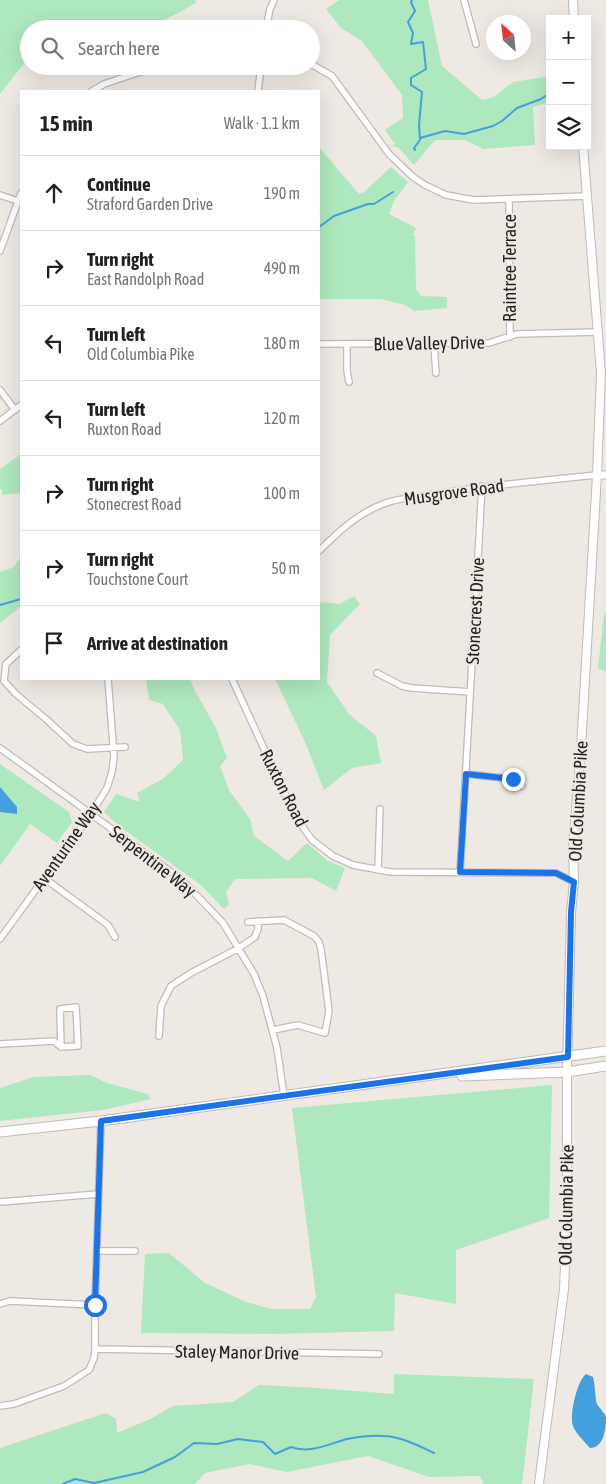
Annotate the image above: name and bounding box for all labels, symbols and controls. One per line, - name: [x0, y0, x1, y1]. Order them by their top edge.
- north arrow: [486, 15, 531, 60]
- map controls: [546, 15, 591, 150]
- button: +: [546, 15, 591, 60]
- search box: [20, 20, 320, 75]
- icon: search: [38, 34, 66, 62]
- text: Search here: [78, 37, 160, 59]
- button: −: [546, 60, 591, 105]
- button: layers: [546, 105, 591, 150]
- text: 15 min: [40, 111, 93, 135]
- text: Walk · 1.1 km: [224, 114, 300, 132]
- text: Continue: [87, 173, 151, 195]
- icon: ahead: [40, 179, 68, 207]
- text: 190 m: [264, 184, 300, 202]
- text: Straford Garden Drive: [87, 195, 213, 213]
- street label: Raintree Terrace: [499, 214, 520, 322]
- text: Turn right: [87, 248, 154, 270]
- icon: right: [40, 254, 68, 282]
- text: 490 m: [264, 259, 300, 277]
- text: East Randolph Road: [87, 270, 204, 288]
- text: Turn left: [87, 323, 145, 345]
- icon: left: [40, 329, 68, 357]
- street label: Blue Valley Drive: [373, 332, 485, 354]
- text: 180 m: [264, 334, 300, 352]
- text: Old Columbia Pike: [87, 345, 195, 363]
- text: Turn left: [87, 398, 145, 420]
- icon: left: [40, 404, 68, 432]
- text: 120 m: [264, 409, 300, 427]
- text: Ruxton Road: [87, 420, 162, 438]
- text: Turn right: [87, 473, 154, 495]
- street label: Musgrove Road: [403, 475, 505, 509]
- icon: right: [40, 479, 68, 507]
- text: 100 m: [264, 484, 300, 502]
- text: Stonecrest Road: [87, 495, 182, 513]
- text: Turn right: [87, 548, 154, 570]
- icon: right: [40, 554, 68, 582]
- street label: Stonecrest Drive: [462, 557, 488, 665]
- text: 50 m: [271, 559, 300, 577]
- text: Touchstone Court: [87, 570, 188, 588]
- icon: arrive: [40, 629, 68, 657]
- text: Arrive at destination: [87, 632, 228, 654]
- street label: Old Columbia Pike: [564, 740, 592, 862]
- street label: Ruxton Road: [256, 746, 312, 830]
- route end: [502, 768, 525, 791]
- street label: Aventurine Way: [28, 797, 104, 895]
- street label: Serpentine Way: [106, 821, 200, 901]
- street label: Old Columbia Pike: [554, 1144, 578, 1266]
- route start: [84, 1294, 107, 1317]
- street label: Staley Manor Drive: [175, 1340, 299, 1364]

